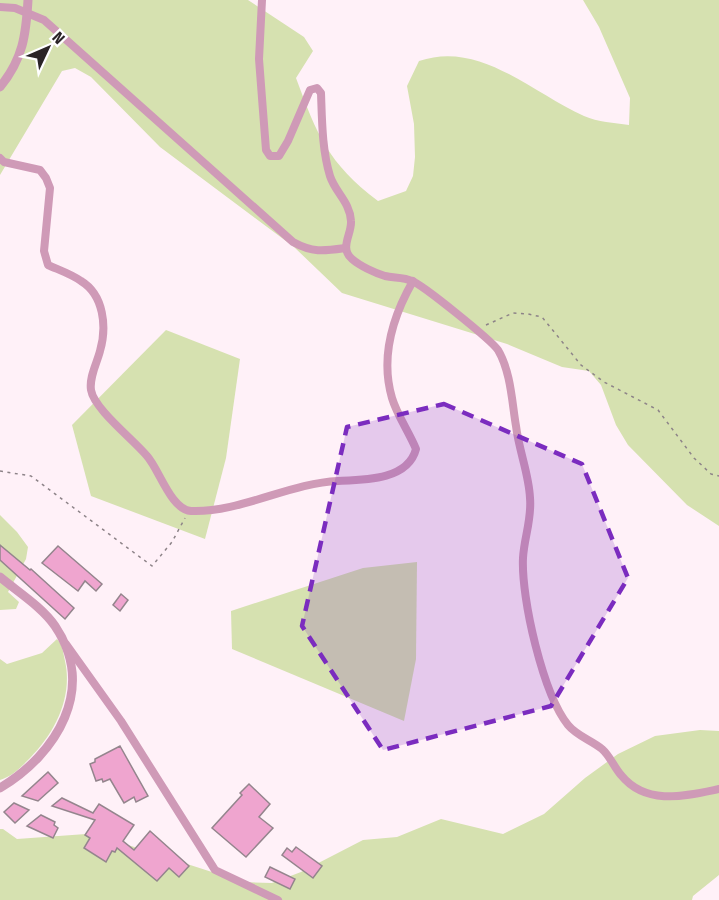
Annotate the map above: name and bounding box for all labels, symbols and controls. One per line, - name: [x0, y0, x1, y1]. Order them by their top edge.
- north arrow: [18, 18, 78, 78]
- text: N: [48, 28, 69, 48]

